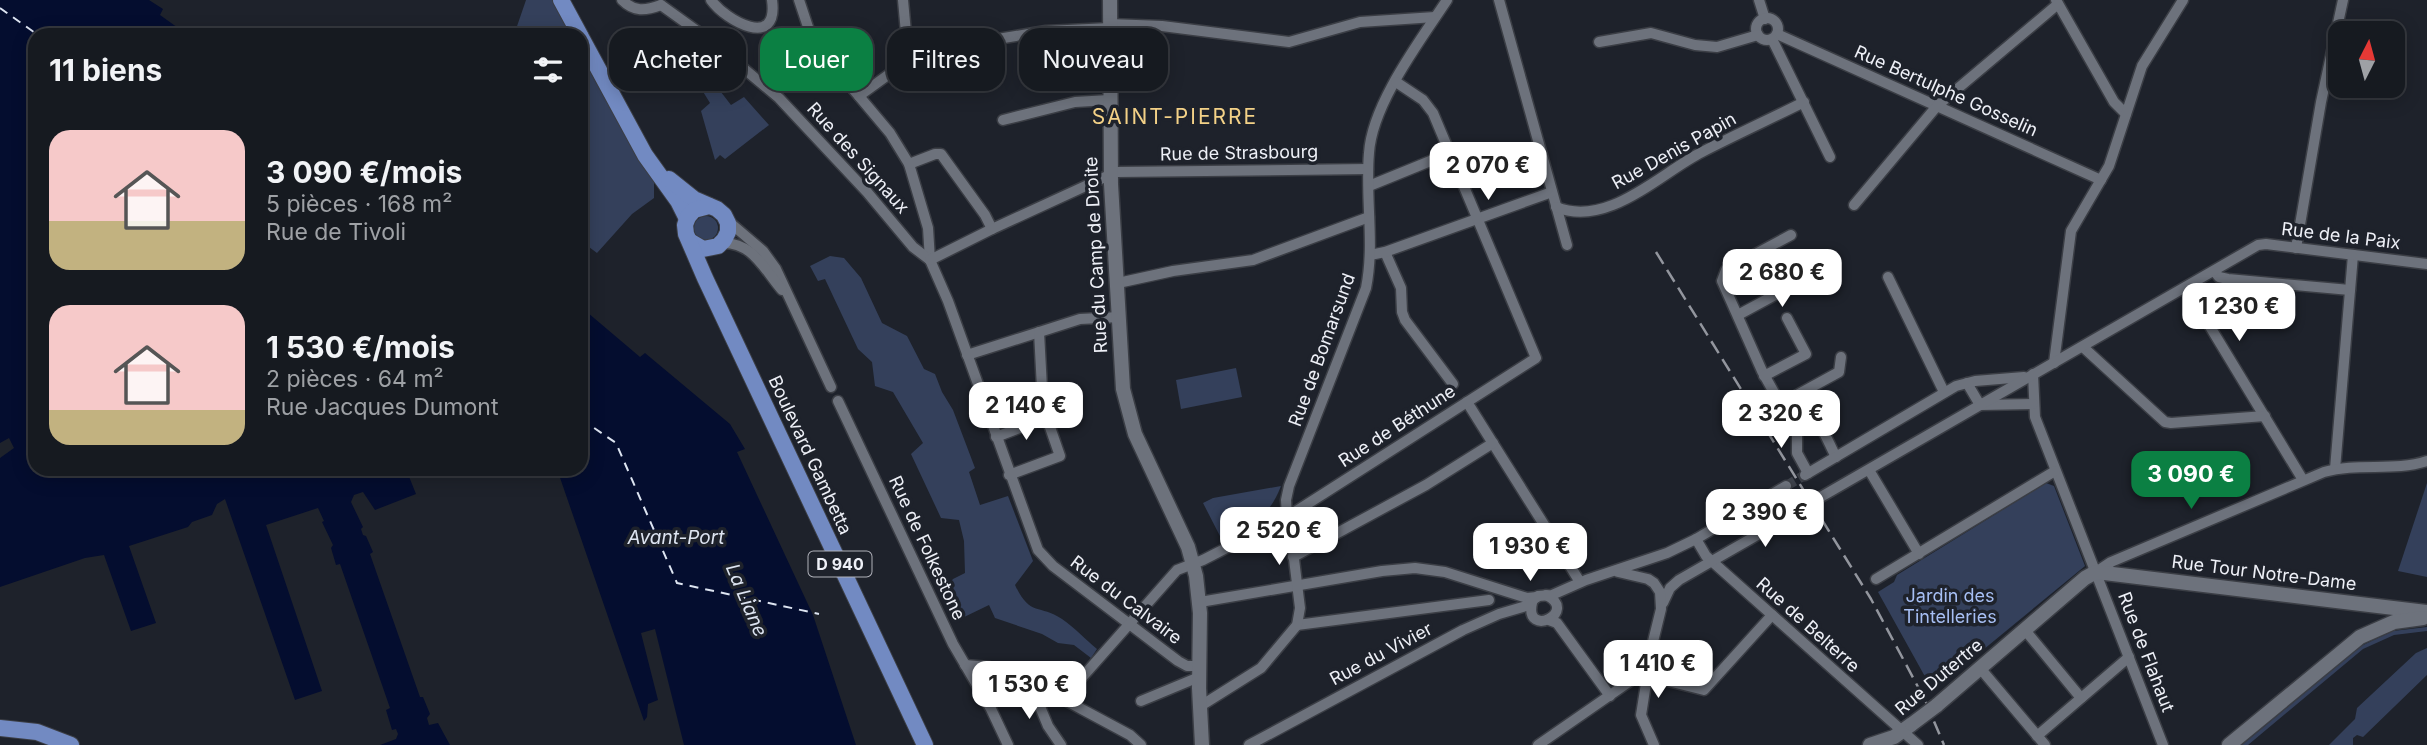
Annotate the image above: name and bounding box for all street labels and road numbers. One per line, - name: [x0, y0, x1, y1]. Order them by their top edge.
- street label: Rue Bertulphe Gosselin: [1851, 41, 2041, 140]
- street label: Rue des Signaux: [803, 98, 914, 218]
- street label: Rue Denis Papin: [1608, 108, 1739, 193]
- street label: Rue de Strasbourg: [1160, 141, 1318, 164]
- street label: Rue du Camp de Droite: [1080, 156, 1111, 354]
- street label: Rue de la Paix: [2280, 218, 2402, 253]
- street label: Rue de Bomarsund: [1284, 270, 1359, 429]
- street label: Boulevard Gambetta: [764, 372, 856, 538]
- street label: Rue de Béthune: [1334, 380, 1459, 471]
- street label: Rue de Folkestone: [885, 472, 970, 623]
- street label: Rue du Calvaire: [1067, 551, 1186, 648]
- street label: Rue Tour Notre-Dame: [2170, 551, 2358, 594]
- road number: D 940: [808, 552, 872, 576]
- street label: Rue de Belterre: [1752, 573, 1864, 676]
- street label: Rue de Flahaut: [2114, 589, 2179, 715]
- street label: Rue du Vivier: [1326, 618, 1436, 689]
- street label: Rue Dutertre: [1891, 634, 1987, 719]

